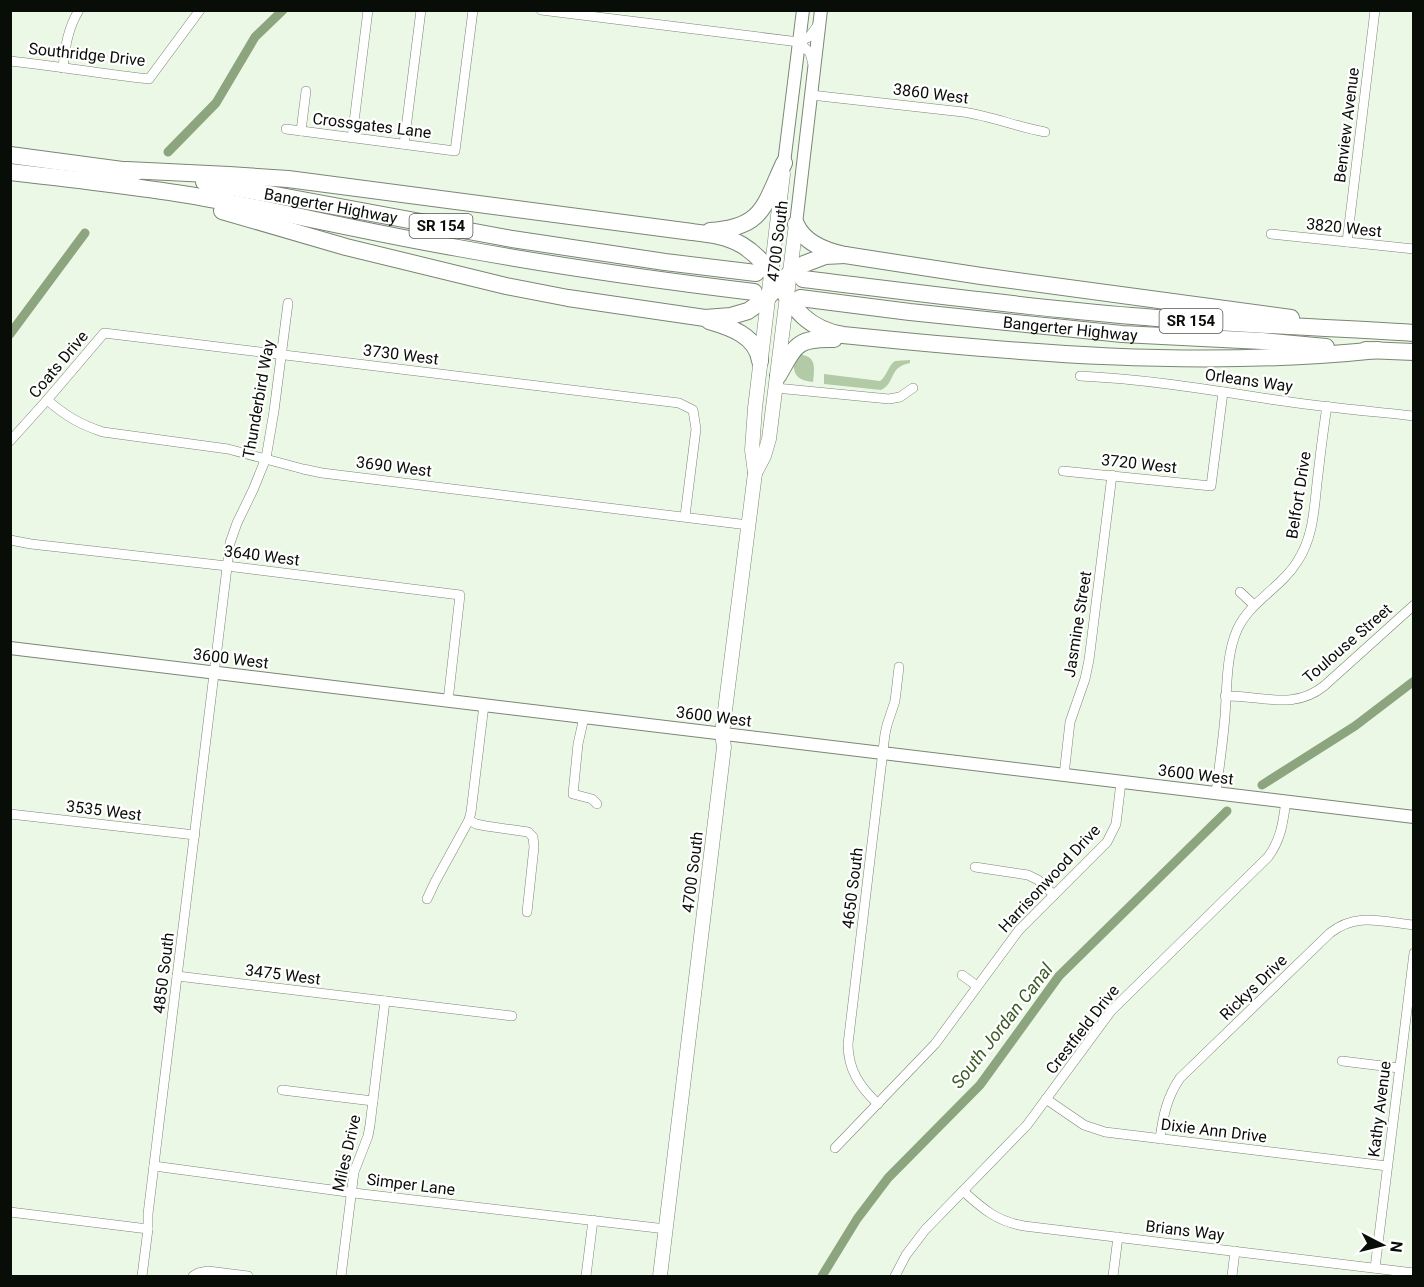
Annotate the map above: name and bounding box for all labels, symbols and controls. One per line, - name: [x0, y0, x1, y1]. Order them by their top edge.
- street label: Southridge Drive: [28, 39, 146, 70]
- street label: Benview Avenue: [1330, 66, 1363, 184]
- street label: 3860 West: [892, 79, 970, 108]
- street label: Crossgates Lane: [311, 109, 432, 142]
- street label: Bangerter Highway: [263, 184, 399, 228]
- street label: 4700 South: [763, 199, 792, 283]
- road number: SR 154: [410, 214, 472, 238]
- street label: 3820 West: [1305, 214, 1383, 241]
- road number: SR 154: [1160, 309, 1222, 333]
- street label: Bangerter Highway: [1002, 313, 1138, 345]
- street label: Coats Drive: [25, 327, 92, 402]
- street label: Thunderbird Way: [239, 338, 278, 460]
- street label: 3730 West: [362, 340, 440, 369]
- street label: Orleans Way: [1204, 365, 1295, 396]
- street label: 3720 West: [1100, 450, 1178, 477]
- street label: Belfort Drive: [1282, 450, 1315, 540]
- street label: 3690 West: [355, 452, 433, 481]
- street label: 3640 West: [223, 541, 301, 570]
- street label: Jasmine Street: [1060, 570, 1095, 679]
- street label: Toulouse Street: [1299, 600, 1396, 687]
- street label: 3600 West: [192, 644, 270, 673]
- street label: 3600 West: [675, 702, 753, 731]
- street label: 3600 West: [1157, 760, 1235, 789]
- street label: 3535 West: [65, 796, 143, 825]
- street label: Harrisonwood Drive: [995, 821, 1104, 936]
- street label: 4700 South: [678, 830, 707, 914]
- street label: 4650 South: [838, 846, 867, 930]
- street label: 4850 South: [149, 931, 178, 1015]
- street label: Rickys Drive: [1216, 951, 1291, 1024]
- water label: South Jordan Canal: [946, 958, 1057, 1092]
- street label: 3475 West: [244, 960, 322, 989]
- street label: Crestfield Drive: [1042, 981, 1123, 1078]
- street label: Kathy Avenue: [1364, 1060, 1395, 1158]
- street label: Miles Drive: [328, 1113, 365, 1193]
- street label: Dixie Ann Drive: [1160, 1115, 1268, 1146]
- street label: Simper Lane: [366, 1170, 456, 1199]
- north arrow: [1352, 1215, 1412, 1275]
- street label: Brians Way: [1145, 1216, 1226, 1245]
- text: N: [1386, 1240, 1407, 1254]

